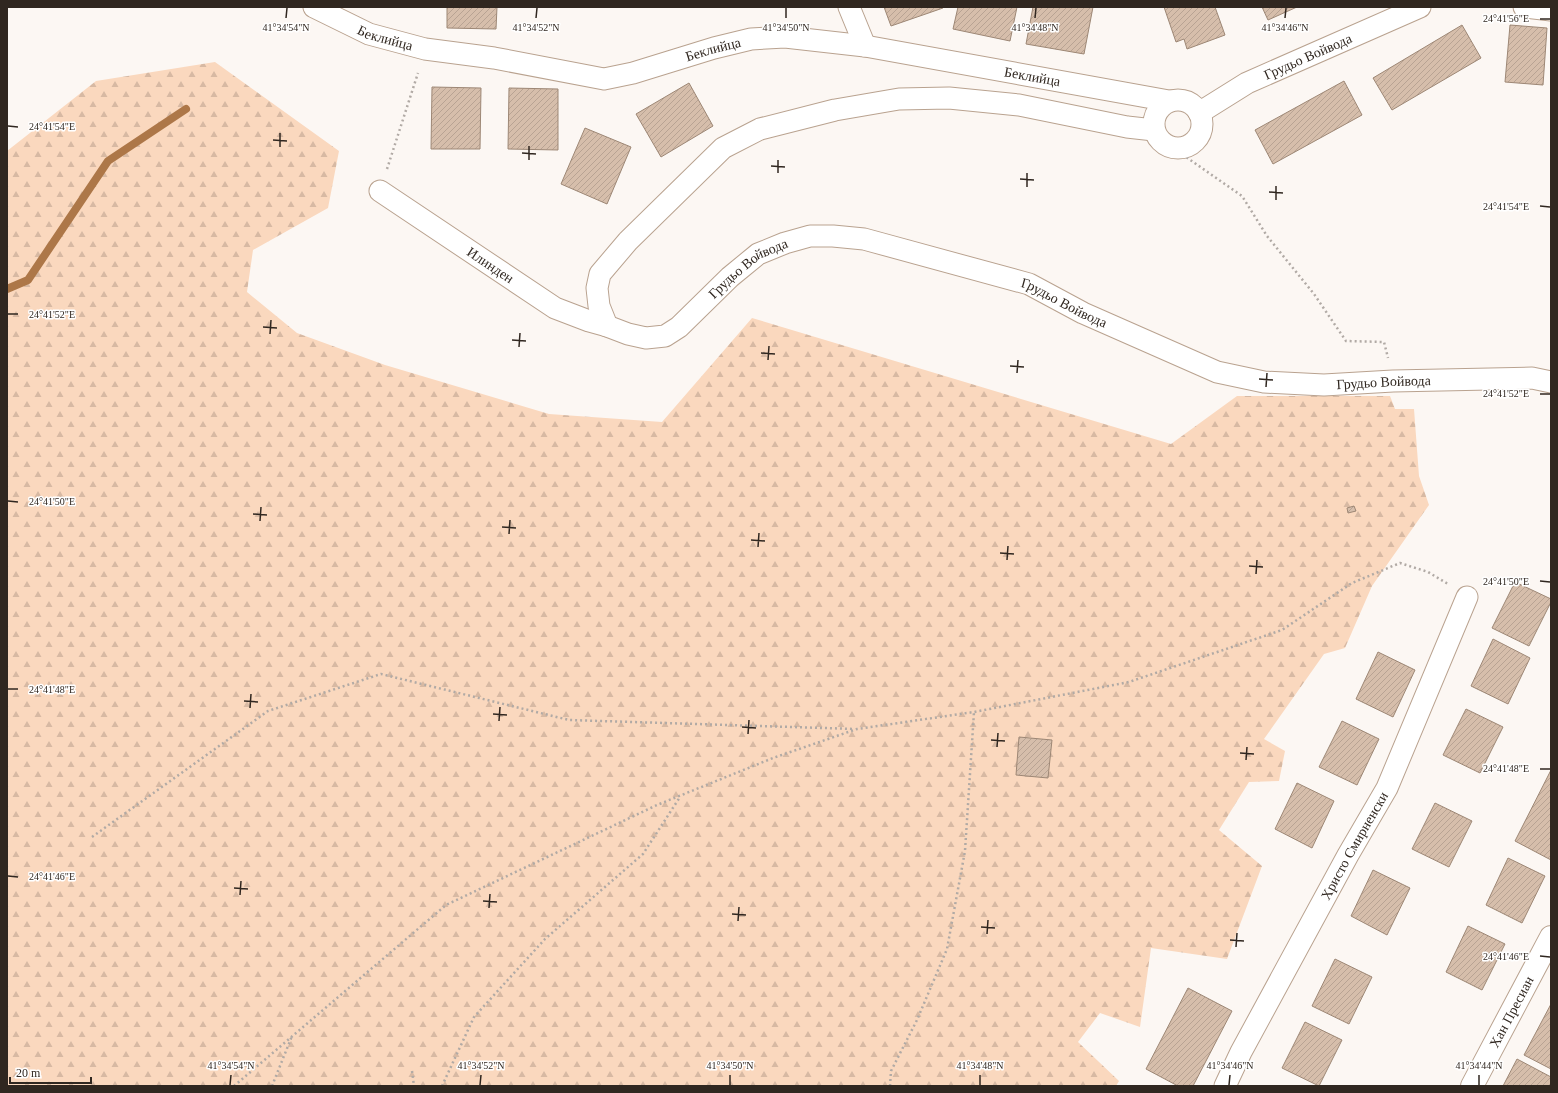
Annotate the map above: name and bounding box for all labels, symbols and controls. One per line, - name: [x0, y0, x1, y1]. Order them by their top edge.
- text: 24°41'56"E: [1483, 13, 1529, 24]
- text: 41°34'54"N: [262, 22, 310, 33]
- text: 41°34'52"N: [512, 22, 560, 33]
- text: 41°34'50"N: [762, 22, 810, 33]
- text: 41°34'48"N: [1011, 22, 1059, 33]
- text: 41°34'46"N: [1261, 22, 1309, 33]
- street label: Беклийца: [355, 23, 415, 54]
- street label: Грудьо Войвода: [1262, 31, 1355, 83]
- street label: Беклийца: [684, 35, 743, 64]
- street label: Беклийца: [1003, 64, 1062, 89]
- text: 24°41'54"E: [29, 121, 75, 132]
- text: 24°41'54"E: [1483, 201, 1529, 212]
- street label: Грудьо Войвода: [706, 235, 791, 302]
- street label: Илинден: [464, 244, 517, 287]
- street label: Грудьо Войвода: [1019, 275, 1110, 331]
- text: 24°41'52"E: [29, 309, 75, 320]
- street label: Грудьо Войвода: [1336, 373, 1432, 392]
- text: 24°41'52"E: [1483, 388, 1529, 399]
- text: 24°41'50"E: [29, 496, 75, 507]
- text: 24°41'50"E: [1483, 576, 1529, 587]
- text: 24°41'48"E: [29, 684, 75, 695]
- text: 24°41'48"E: [1483, 763, 1529, 774]
- street label: Христо Смирненски: [1318, 789, 1391, 902]
- text: 24°41'46"E: [29, 871, 75, 882]
- text: 24°41'46"E: [1483, 951, 1529, 962]
- street label: Хан Пресиан: [1487, 973, 1537, 1050]
- scale bar: [10, 1059, 91, 1085]
- text: 41°34'54"N: [207, 1060, 255, 1071]
- text: 41°34'52"N: [457, 1060, 505, 1071]
- text: 41°34'50"N: [706, 1060, 754, 1071]
- text: 41°34'48"N: [956, 1060, 1004, 1071]
- text: 41°34'46"N: [1206, 1060, 1254, 1071]
- text: 41°34'44"N: [1455, 1060, 1503, 1071]
- text: 20 m: [16, 1066, 41, 1080]

